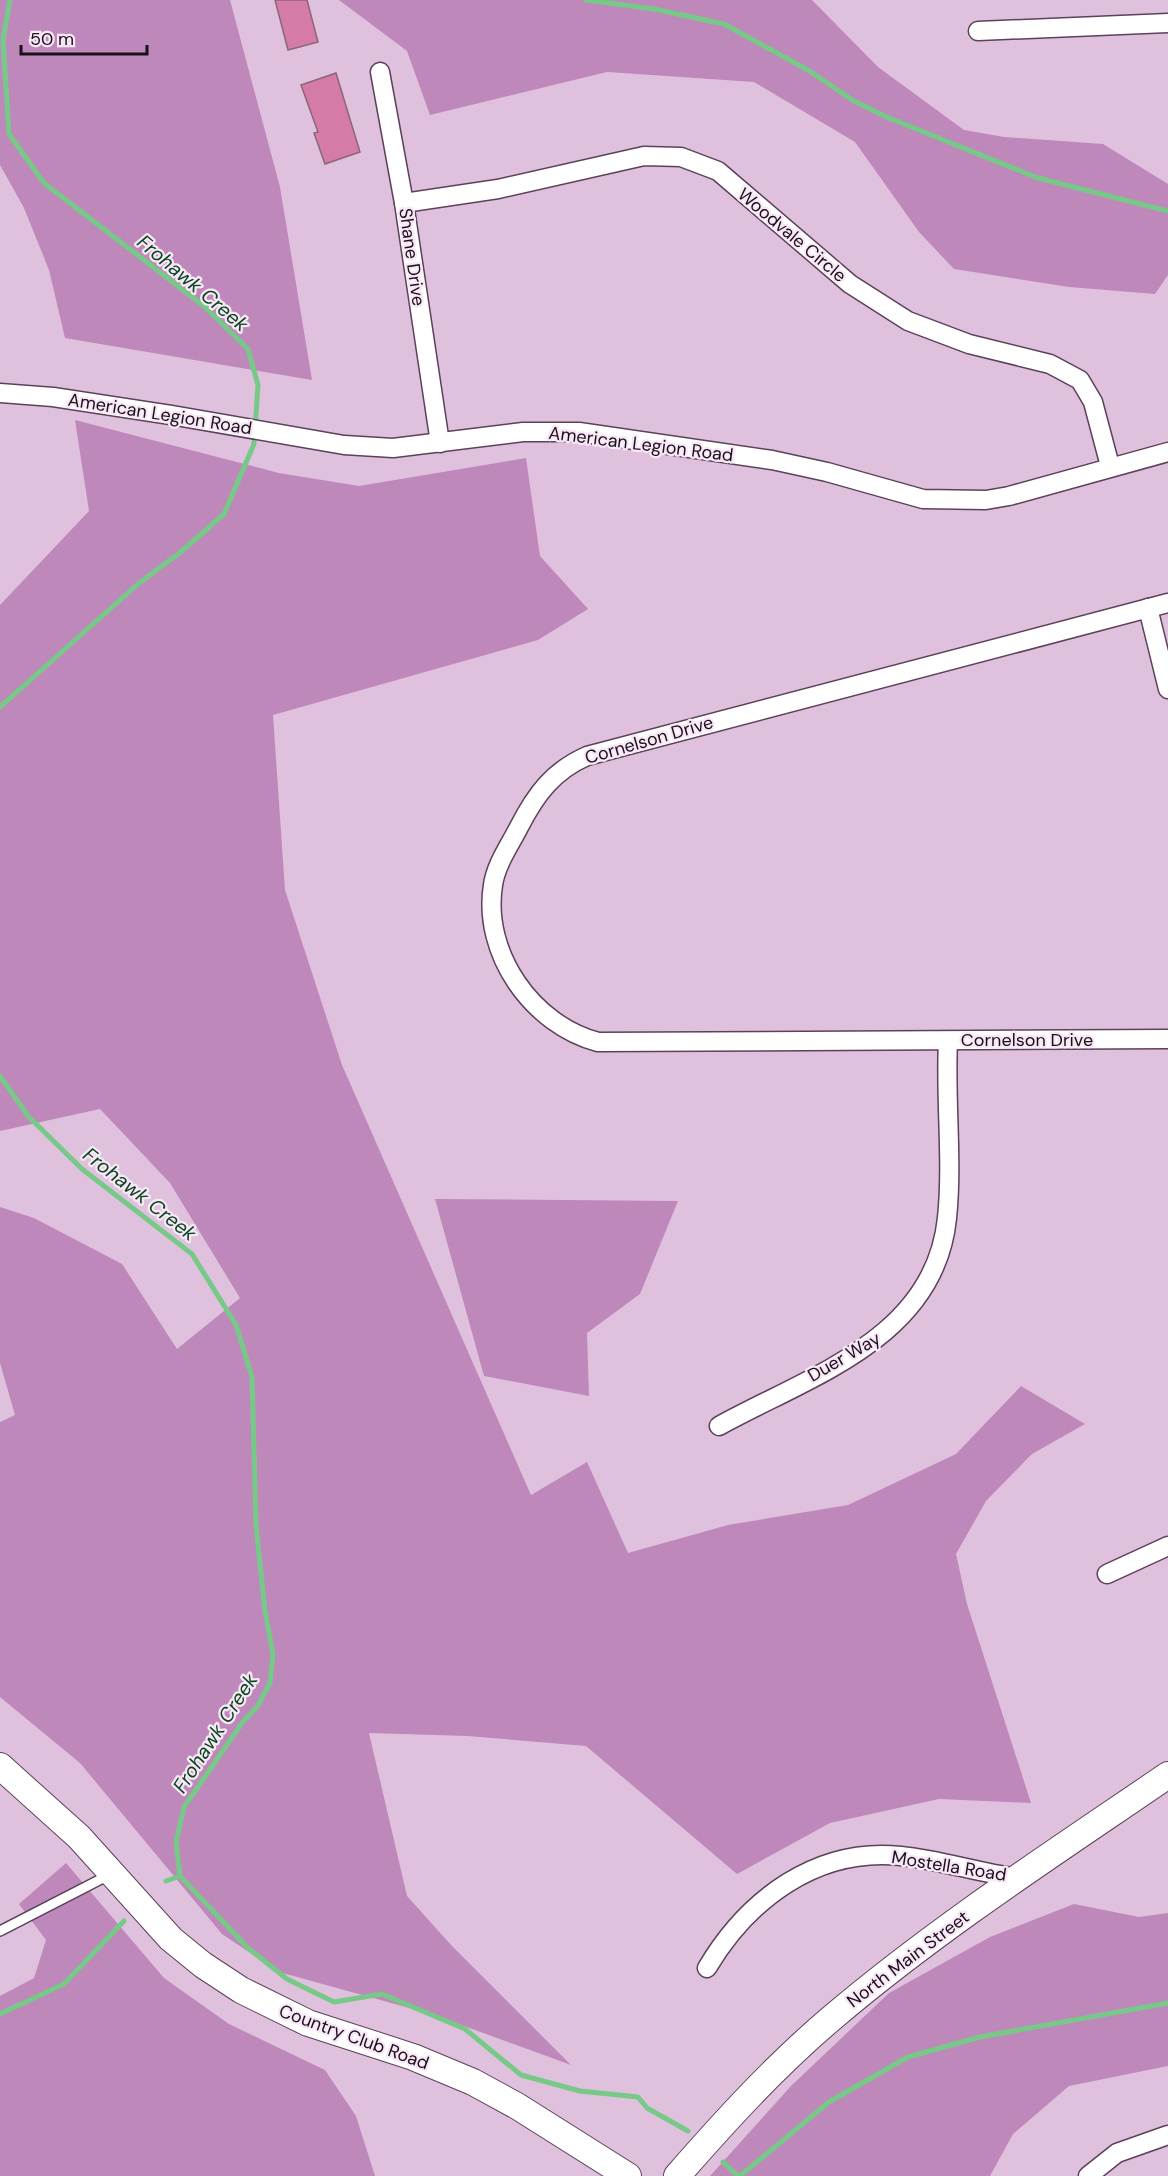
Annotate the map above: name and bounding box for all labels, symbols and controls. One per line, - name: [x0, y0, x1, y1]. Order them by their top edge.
- scale bar: [21, 18, 147, 56]
- text: 50 m: [30, 27, 74, 51]
- street label: Woodvale Circle: [733, 182, 851, 288]
- street label: Shane Drive: [393, 207, 431, 307]
- water label: Frohawk Creek: [132, 229, 255, 338]
- street label: American Legion Road: [66, 388, 254, 440]
- street label: American Legion Road: [547, 421, 735, 467]
- street label: Cornelson Drive: [582, 710, 716, 770]
- street label: Cornelson Drive: [961, 1028, 1093, 1052]
- water label: Frohawk Creek: [78, 1141, 203, 1247]
- street label: Duer Way: [803, 1326, 885, 1388]
- water label: Frohawk Creek: [167, 1668, 264, 1798]
- street label: Mostella Road: [890, 1845, 1008, 1887]
- street label: North Main Street: [842, 1905, 974, 2013]
- street label: Country Club Road: [276, 1999, 432, 2075]

